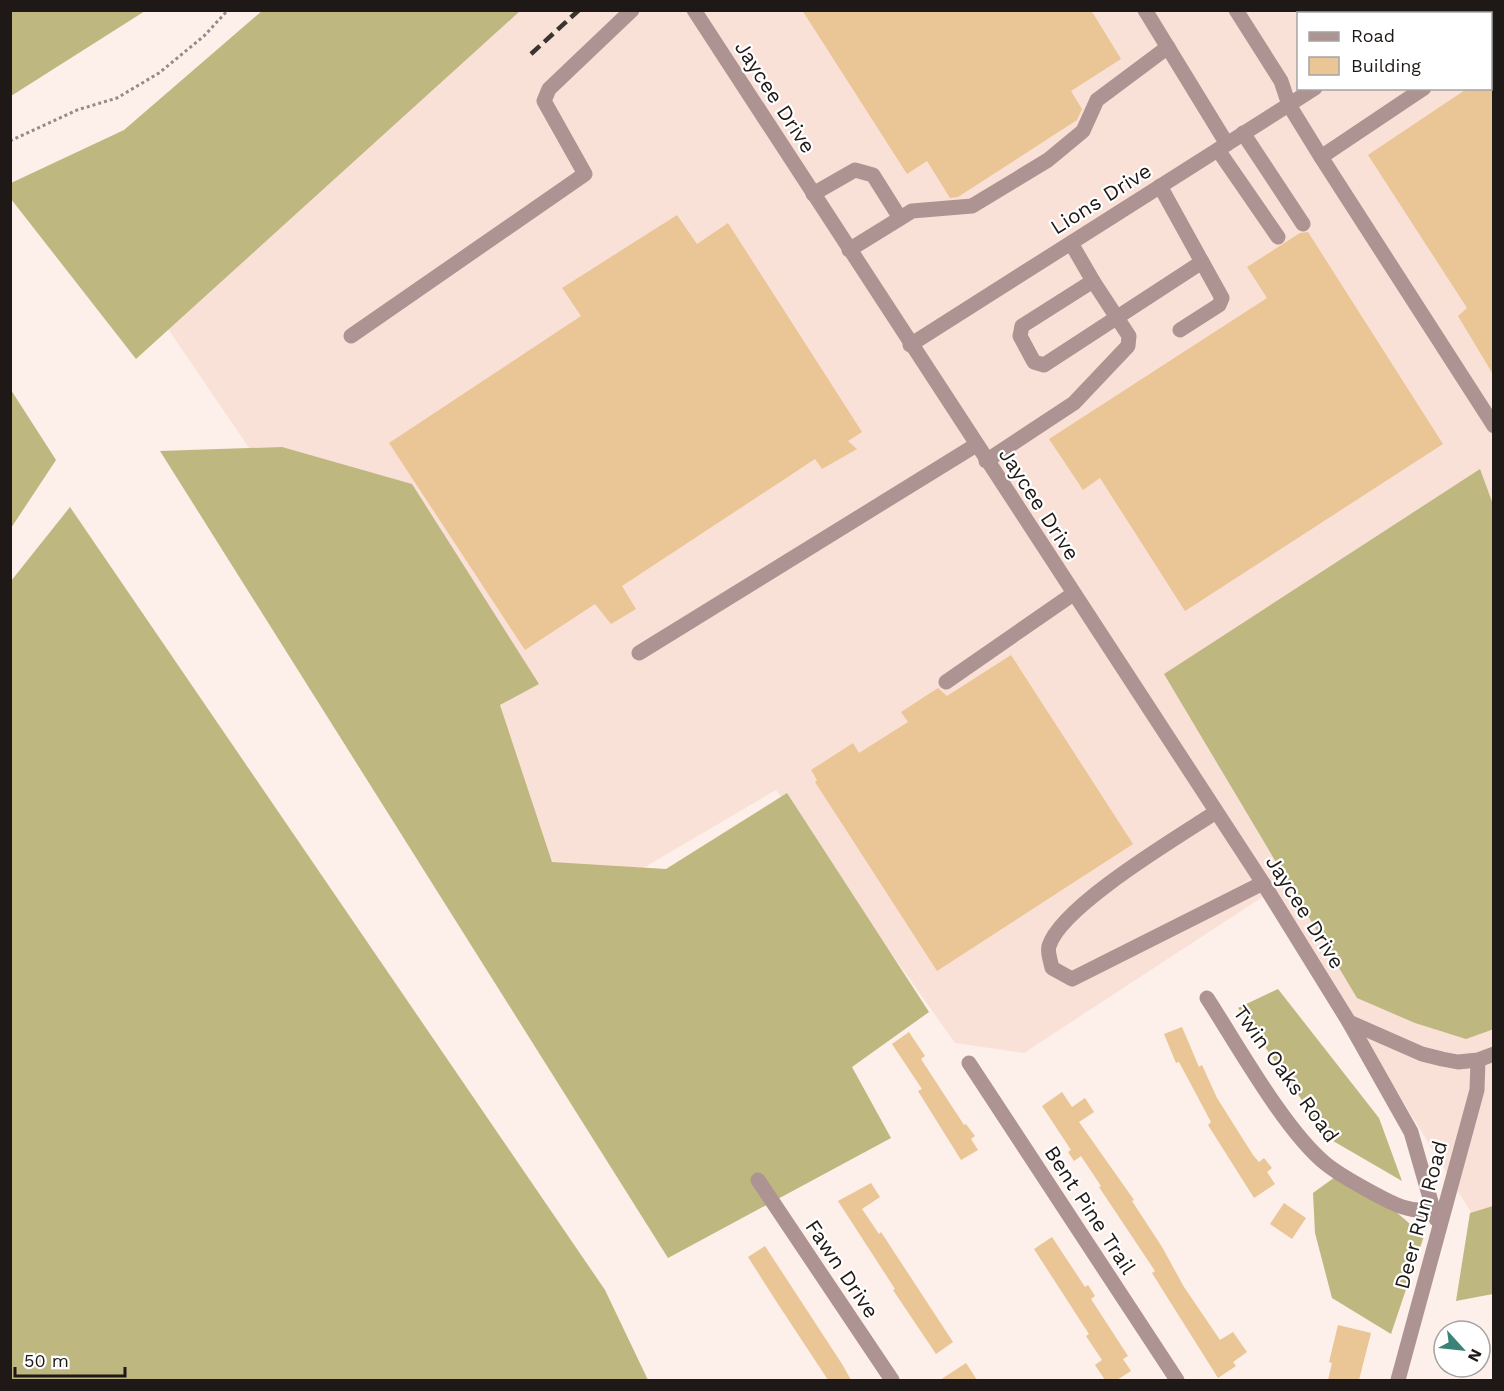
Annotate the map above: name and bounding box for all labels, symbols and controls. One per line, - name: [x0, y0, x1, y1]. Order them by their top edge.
- legend: [1297, 12, 1492, 90]
- text: Road: [1351, 25, 1395, 46]
- street label: Jaycee Drive: [730, 36, 821, 158]
- text: Building: [1351, 55, 1421, 76]
- street label: Lions Drive: [1046, 158, 1156, 239]
- street label: Jaycee Drive: [994, 443, 1085, 565]
- street label: Jaycee Drive: [1261, 850, 1350, 973]
- street label: Twin Oaks Road: [1228, 1000, 1345, 1147]
- street label: Deer Run Road: [1389, 1138, 1452, 1292]
- street label: Bent Pine Trail: [1040, 1141, 1142, 1279]
- street label: Fawn Drive: [800, 1215, 884, 1323]
- north arrow: [1432, 1319, 1492, 1379]
- scale bar: [15, 1340, 124, 1378]
- text: N: [1464, 1346, 1486, 1365]
- text: 50 m: [24, 1350, 69, 1371]

